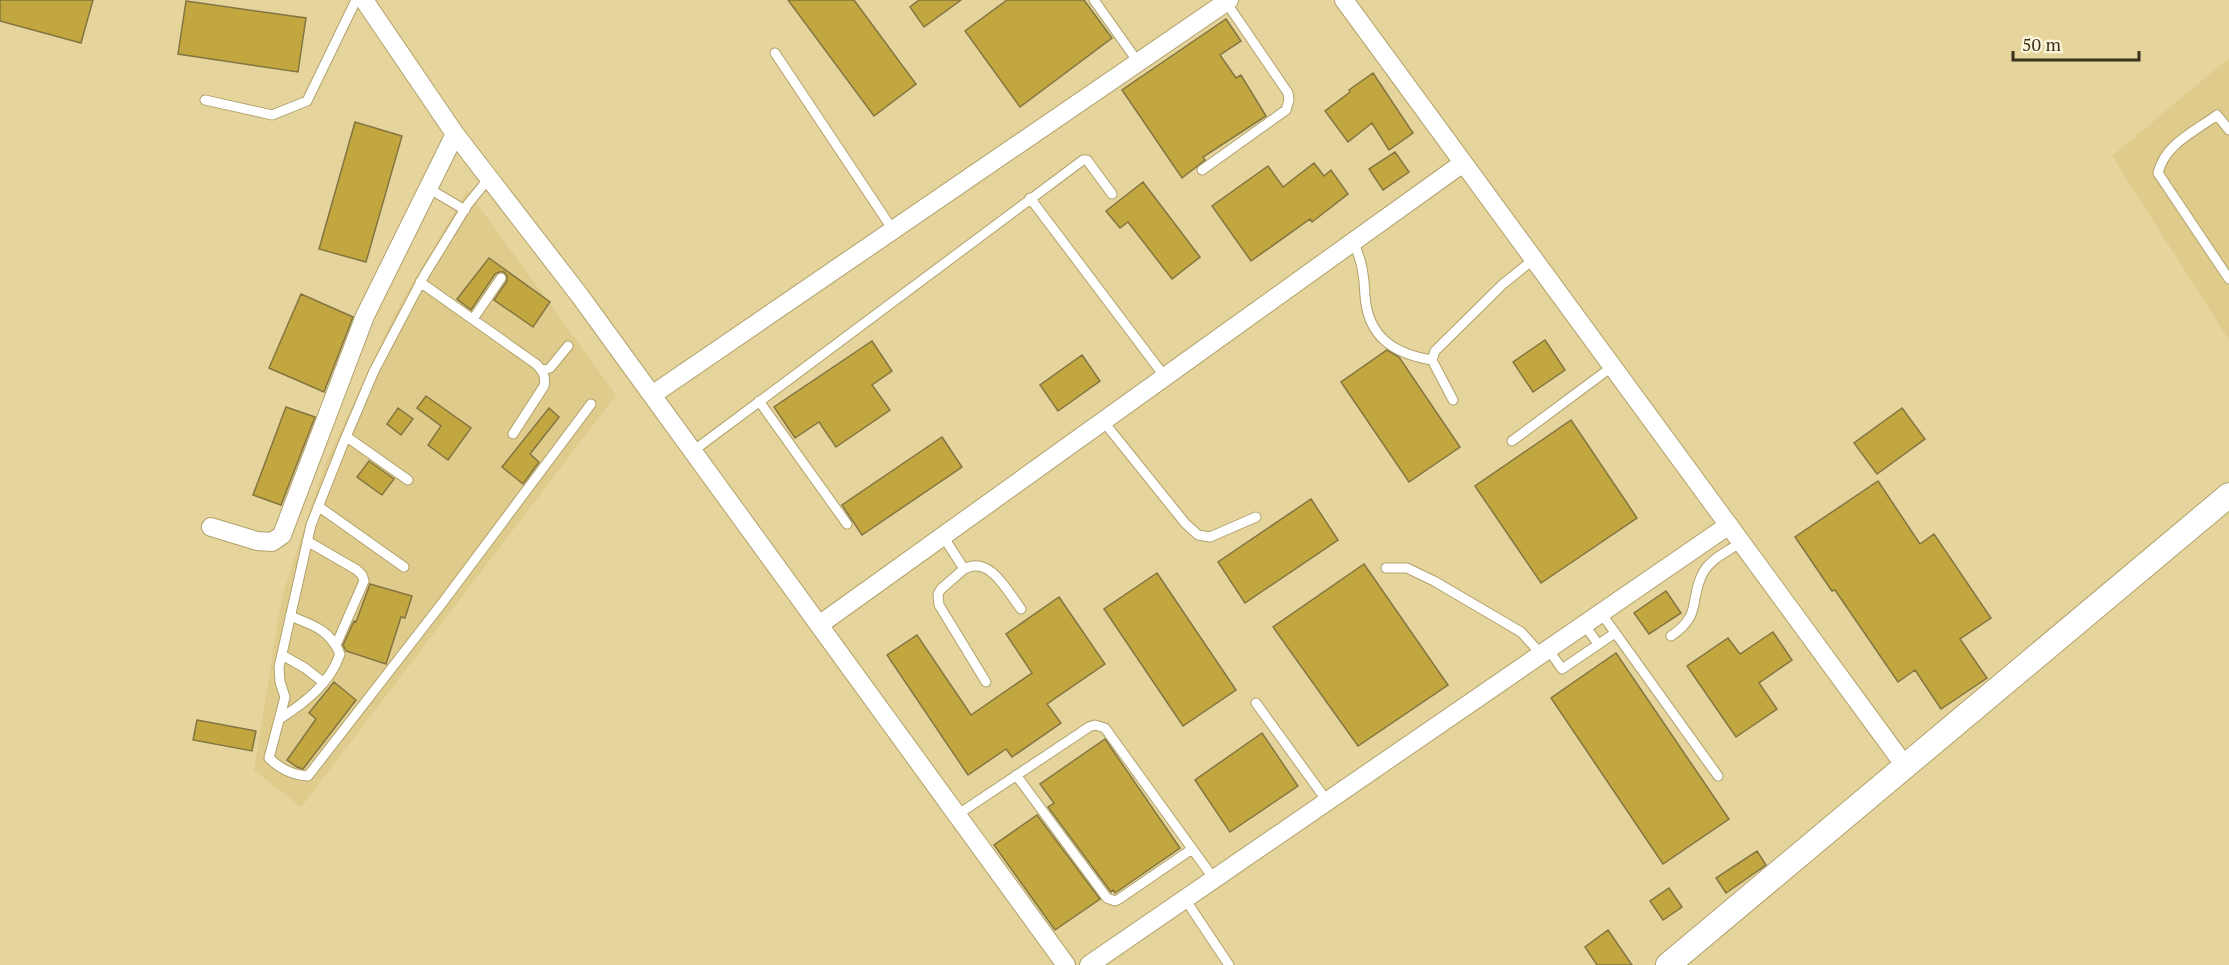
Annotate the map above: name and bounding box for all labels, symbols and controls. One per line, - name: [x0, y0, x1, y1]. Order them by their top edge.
- scale bar: [2013, 24, 2139, 62]
- text: 50 m: [2022, 32, 2062, 56]

